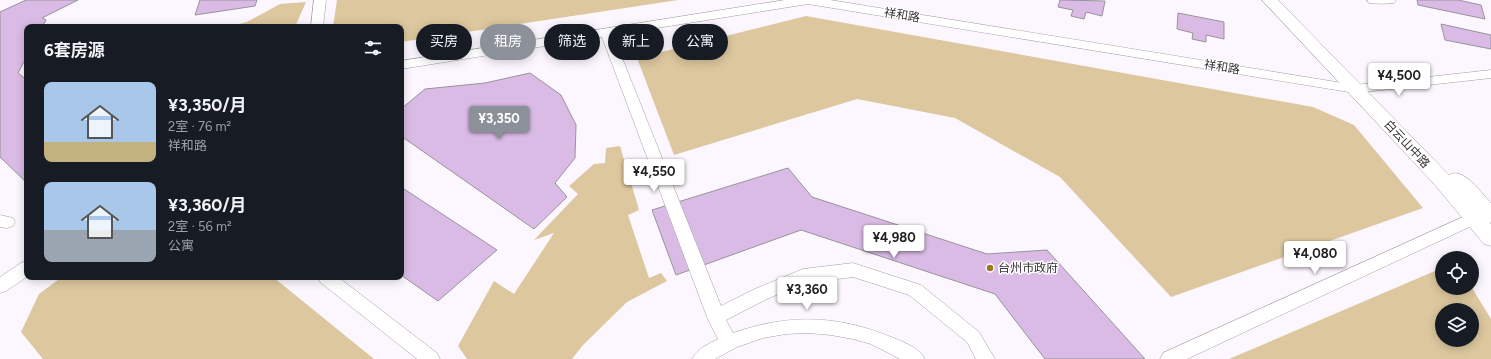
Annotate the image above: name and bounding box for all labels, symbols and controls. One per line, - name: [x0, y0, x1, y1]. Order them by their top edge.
- street label: 祥和路: [883, 5, 921, 25]
- chip: 买房: [416, 24, 472, 60]
- chip: 租房: [480, 24, 536, 60]
- chip: 筛选: [544, 24, 600, 60]
- chip: 新上: [608, 24, 664, 60]
- chip: 公寓: [672, 24, 728, 60]
- icon: filters: [362, 37, 384, 59]
- text: 6套房源: [44, 40, 105, 60]
- street label: 祥和路: [1203, 57, 1241, 77]
- pin: ¥4,500: [1366, 63, 1432, 97]
- text: ¥4,500: [1377, 68, 1421, 83]
- text: ¥3,350/月: [168, 95, 247, 115]
- icon: home: [76, 98, 124, 146]
- pin: ¥3,350: [466, 106, 532, 140]
- text: ¥3,350: [478, 111, 520, 126]
- street label: 白云山中路: [1381, 117, 1433, 171]
- text: 2室 · 76 m²: [168, 119, 231, 134]
- text: 祥和路: [168, 138, 207, 153]
- pin: ¥4,550: [621, 159, 687, 193]
- text: ¥4,550: [633, 164, 675, 179]
- text: ¥3,360/月: [168, 195, 247, 215]
- icon: home: [76, 198, 124, 246]
- text: 2室 · 56 m²: [168, 219, 232, 234]
- pin: ¥4,980: [861, 225, 927, 259]
- text: ¥4,980: [872, 230, 916, 245]
- text: 公寓: [168, 238, 194, 253]
- pin: ¥4,080: [1282, 241, 1348, 275]
- text: ¥4,080: [1293, 246, 1337, 261]
- map controls: [1435, 251, 1479, 347]
- button: locate: [1435, 251, 1479, 295]
- place label: 台州市政府: [998, 261, 1058, 275]
- marker: 台州市政府: [985, 263, 995, 273]
- pin: ¥3,360: [774, 277, 840, 311]
- text: ¥3,360: [786, 282, 828, 297]
- button: layers: [1435, 303, 1479, 347]

